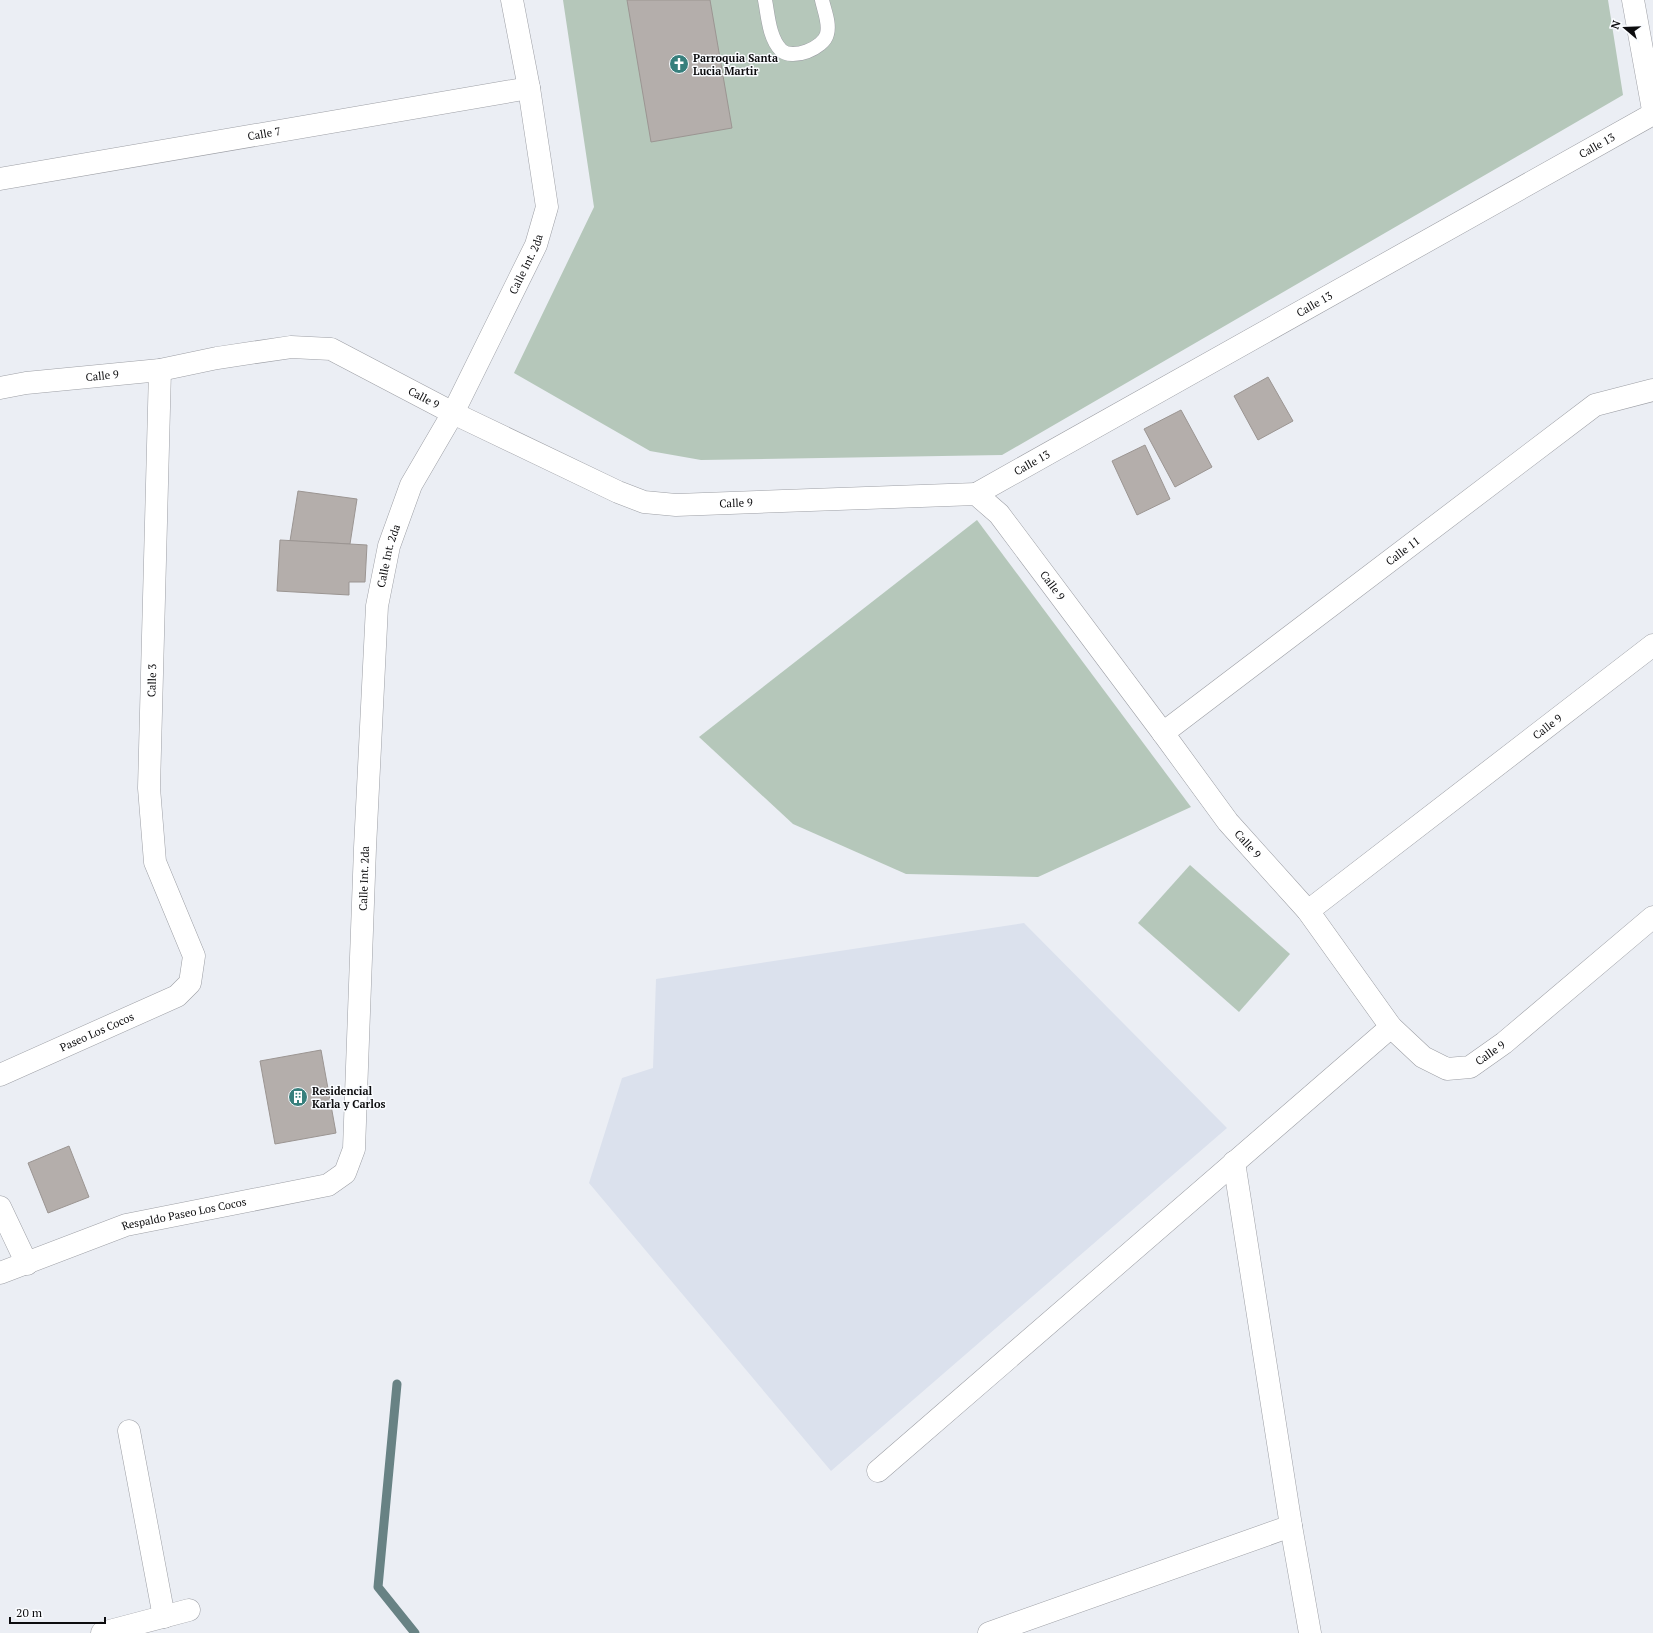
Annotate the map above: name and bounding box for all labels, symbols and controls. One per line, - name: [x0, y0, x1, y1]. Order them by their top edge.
- north arrow: [1605, 8, 1645, 48]
- text: N: [1608, 18, 1624, 31]
- place label: Parroquia Santa Lucia Martir: [693, 51, 778, 78]
- church icon: Parroquia Santa Lucia Martir: [668, 53, 690, 75]
- street label: Calle 7: [246, 124, 282, 143]
- street label: Calle 13: [1576, 130, 1618, 161]
- street label: Calle Int. 2da: [506, 232, 546, 296]
- street label: Calle 13: [1294, 288, 1335, 320]
- street label: Calle 9: [85, 367, 120, 384]
- street label: Calle 9: [406, 384, 442, 412]
- street label: Calle 13: [1011, 447, 1052, 478]
- street label: Calle 9: [719, 495, 753, 510]
- street label: Calle Int. 2da: [374, 522, 403, 589]
- street label: Calle 11: [1383, 534, 1423, 568]
- street label: Calle 9: [1037, 568, 1068, 603]
- street label: Calle 3: [144, 664, 159, 697]
- street label: Calle 9: [1530, 711, 1565, 742]
- street label: Calle 9: [1231, 827, 1264, 861]
- street label: Calle Int. 2da: [356, 845, 372, 911]
- street label: Paseo Los Cocos: [58, 1009, 136, 1054]
- street label: Calle 9: [1472, 1037, 1508, 1068]
- place label: Residencial Karla y Carlos: [312, 1084, 385, 1111]
- building icon: Residencial Karla y Carlos: [287, 1086, 309, 1108]
- street label: Respaldo Paseo Los Cocos: [120, 1194, 248, 1233]
- scale bar: [10, 1599, 105, 1625]
- text: 20 m: [16, 1605, 43, 1620]

